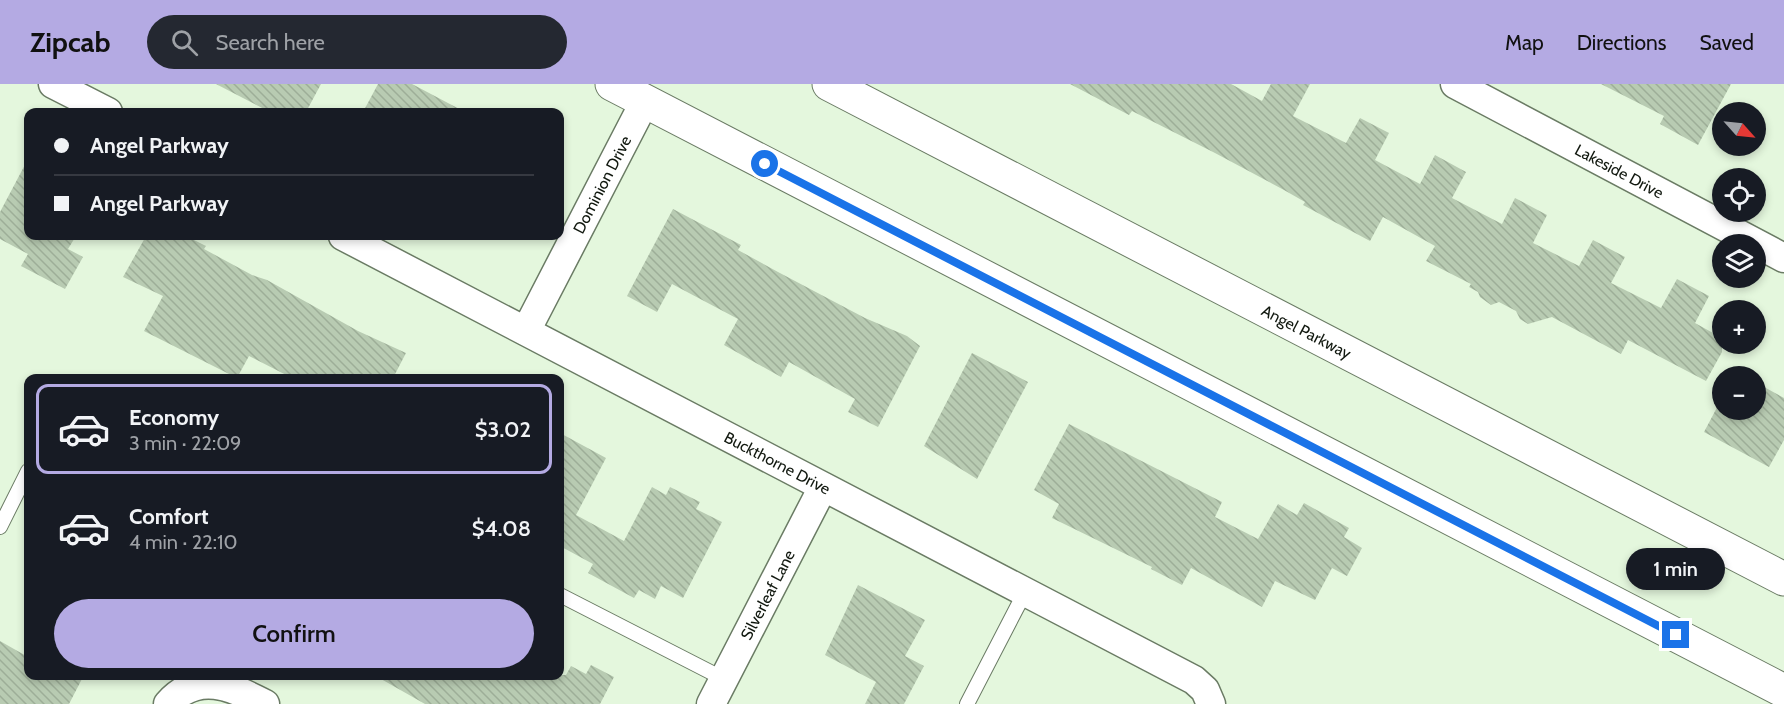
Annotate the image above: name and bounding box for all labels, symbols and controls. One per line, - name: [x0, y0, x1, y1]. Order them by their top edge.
- search box: [147, 15, 567, 69]
- text: Zipcab: [30, 25, 111, 59]
- icon: search: [168, 26, 201, 59]
- text: Search here: [216, 29, 325, 56]
- text: Map: [1505, 30, 1544, 55]
- text: Directions: [1577, 30, 1666, 55]
- text: Saved: [1699, 30, 1754, 55]
- north arrow: [1712, 102, 1766, 156]
- map controls: [1712, 102, 1766, 420]
- text: Angel Parkway: [90, 132, 229, 159]
- street label: Dominion Drive: [569, 133, 635, 237]
- street label: Lakeside Drive: [1572, 140, 1667, 203]
- route start: [751, 150, 778, 177]
- button: locate: [1712, 168, 1766, 222]
- text: Angel Parkway: [90, 190, 229, 217]
- button: layers: [1712, 234, 1766, 288]
- button: +: [1712, 300, 1766, 354]
- street label: Angel Parkway: [1258, 301, 1354, 363]
- button: −: [1712, 366, 1766, 420]
- icon: car: [57, 402, 111, 456]
- text: Economy: [129, 404, 219, 431]
- text: $3.02: [475, 416, 531, 443]
- street label: Buckthorne Drive: [721, 428, 833, 499]
- text: 3 min · 22:09: [129, 431, 241, 455]
- icon: car: [57, 501, 111, 555]
- text: Comfort: [129, 503, 208, 530]
- text: $4.08: [472, 515, 531, 542]
- text: 4 min · 22:10: [129, 530, 237, 554]
- street label: Silverleaf Lane: [737, 547, 799, 643]
- callout: 1 min: [1626, 548, 1726, 590]
- text: 1 min: [1653, 557, 1698, 581]
- button: Confirm: [54, 599, 534, 668]
- route end: [1662, 621, 1689, 648]

